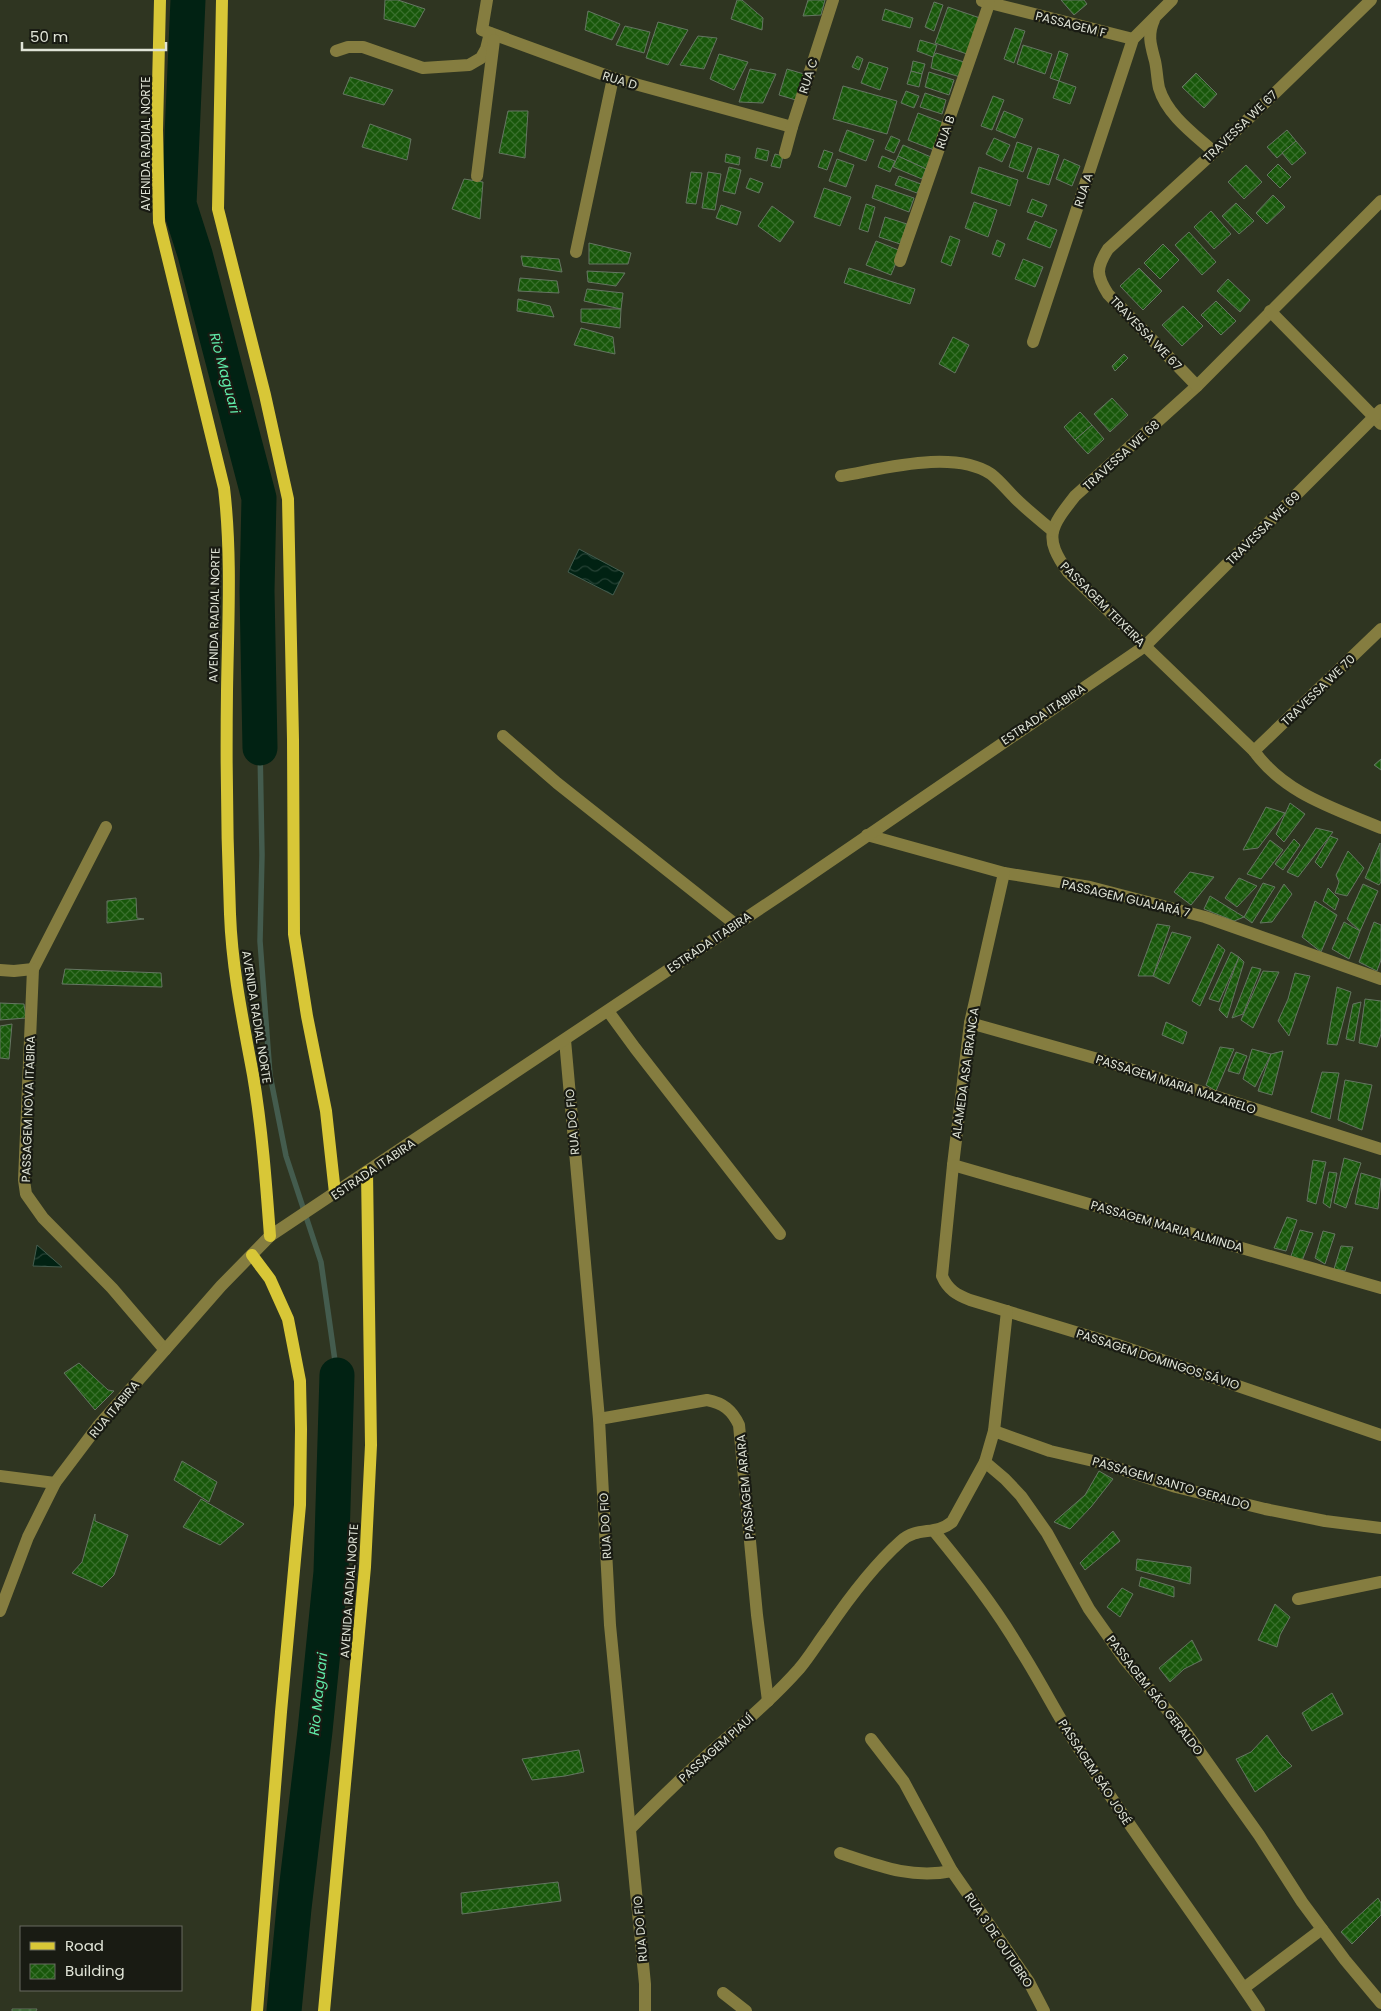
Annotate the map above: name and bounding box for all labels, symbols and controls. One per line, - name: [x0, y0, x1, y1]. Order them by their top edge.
- street label: PASSAGEM F: [1034, 7, 1108, 41]
- scale bar: [22, 20, 166, 52]
- text: 50 m: [30, 26, 68, 47]
- street label: RUA C: [794, 56, 822, 96]
- street label: RUA D: [601, 67, 639, 93]
- street label: AVENIDA RADIAL NORTE: [137, 77, 154, 211]
- street label: TRAVESSA WE 67: [1199, 86, 1281, 166]
- street label: RUA B: [931, 113, 959, 151]
- street label: RUA A: [1070, 171, 1096, 209]
- street label: TRAVESSA WE 67: [1106, 292, 1186, 374]
- water label: Rio Maguari: [205, 330, 246, 416]
- street label: TRAVESSA WE 68: [1079, 416, 1163, 494]
- street label: TRAVESSA WE 69: [1222, 487, 1304, 569]
- street label: AVENIDA RADIAL NORTE: [204, 548, 224, 682]
- street label: PASSAGEM TEIXEIRA: [1057, 558, 1149, 650]
- street label: TRAVESSA WE 70: [1277, 650, 1359, 730]
- street label: ESTRADA ITABIRA: [998, 680, 1088, 748]
- street label: PASSAGEM GUAJARÁ 7: [1060, 875, 1192, 921]
- street label: ESTRADA ITABIRA: [664, 908, 754, 976]
- street label: AVENIDA RADIAL NORTE: [238, 949, 276, 1085]
- street label: ALAMEDA ASA BRANCA: [947, 1006, 983, 1140]
- street label: PASSAGEM NOVA ITABIRA: [17, 1035, 39, 1183]
- street label: PASSAGEM MARIA MAZARELO: [1094, 1050, 1258, 1118]
- street label: RUA DO FIO: [561, 1088, 583, 1156]
- street label: ESTRADA ITABIRA: [328, 1135, 418, 1203]
- street label: PASSAGEM MARIA ALMINDA: [1089, 1196, 1245, 1256]
- street label: PASSAGEM DOMINGOS SÁVIO: [1074, 1325, 1242, 1393]
- street label: RUA ITABIRA: [85, 1377, 143, 1441]
- street label: PASSAGEM ARARA: [732, 1434, 758, 1540]
- street label: PASSAGEM SANTO GERALDO: [1090, 1452, 1252, 1514]
- street label: RUA DO FIO: [595, 1492, 615, 1560]
- street label: AVENIDA RADIAL NORTE: [336, 1523, 362, 1659]
- street label: PASSAGEM SÃO GERALDO: [1103, 1631, 1207, 1759]
- water label: Rio Maguari: [304, 1651, 332, 1736]
- street label: PASSAGEM PIAUÍ: [675, 1710, 757, 1786]
- street label: PASSAGEM SÃO JOSÉ: [1054, 1716, 1136, 1828]
- street label: RUA 3 DE OUTUBRO: [961, 1889, 1037, 1991]
- street label: RUA DO FIO: [629, 1895, 651, 1963]
- legend: [20, 1926, 182, 1991]
- text: Road: [65, 1935, 104, 1956]
- text: Building: [65, 1960, 125, 1981]

